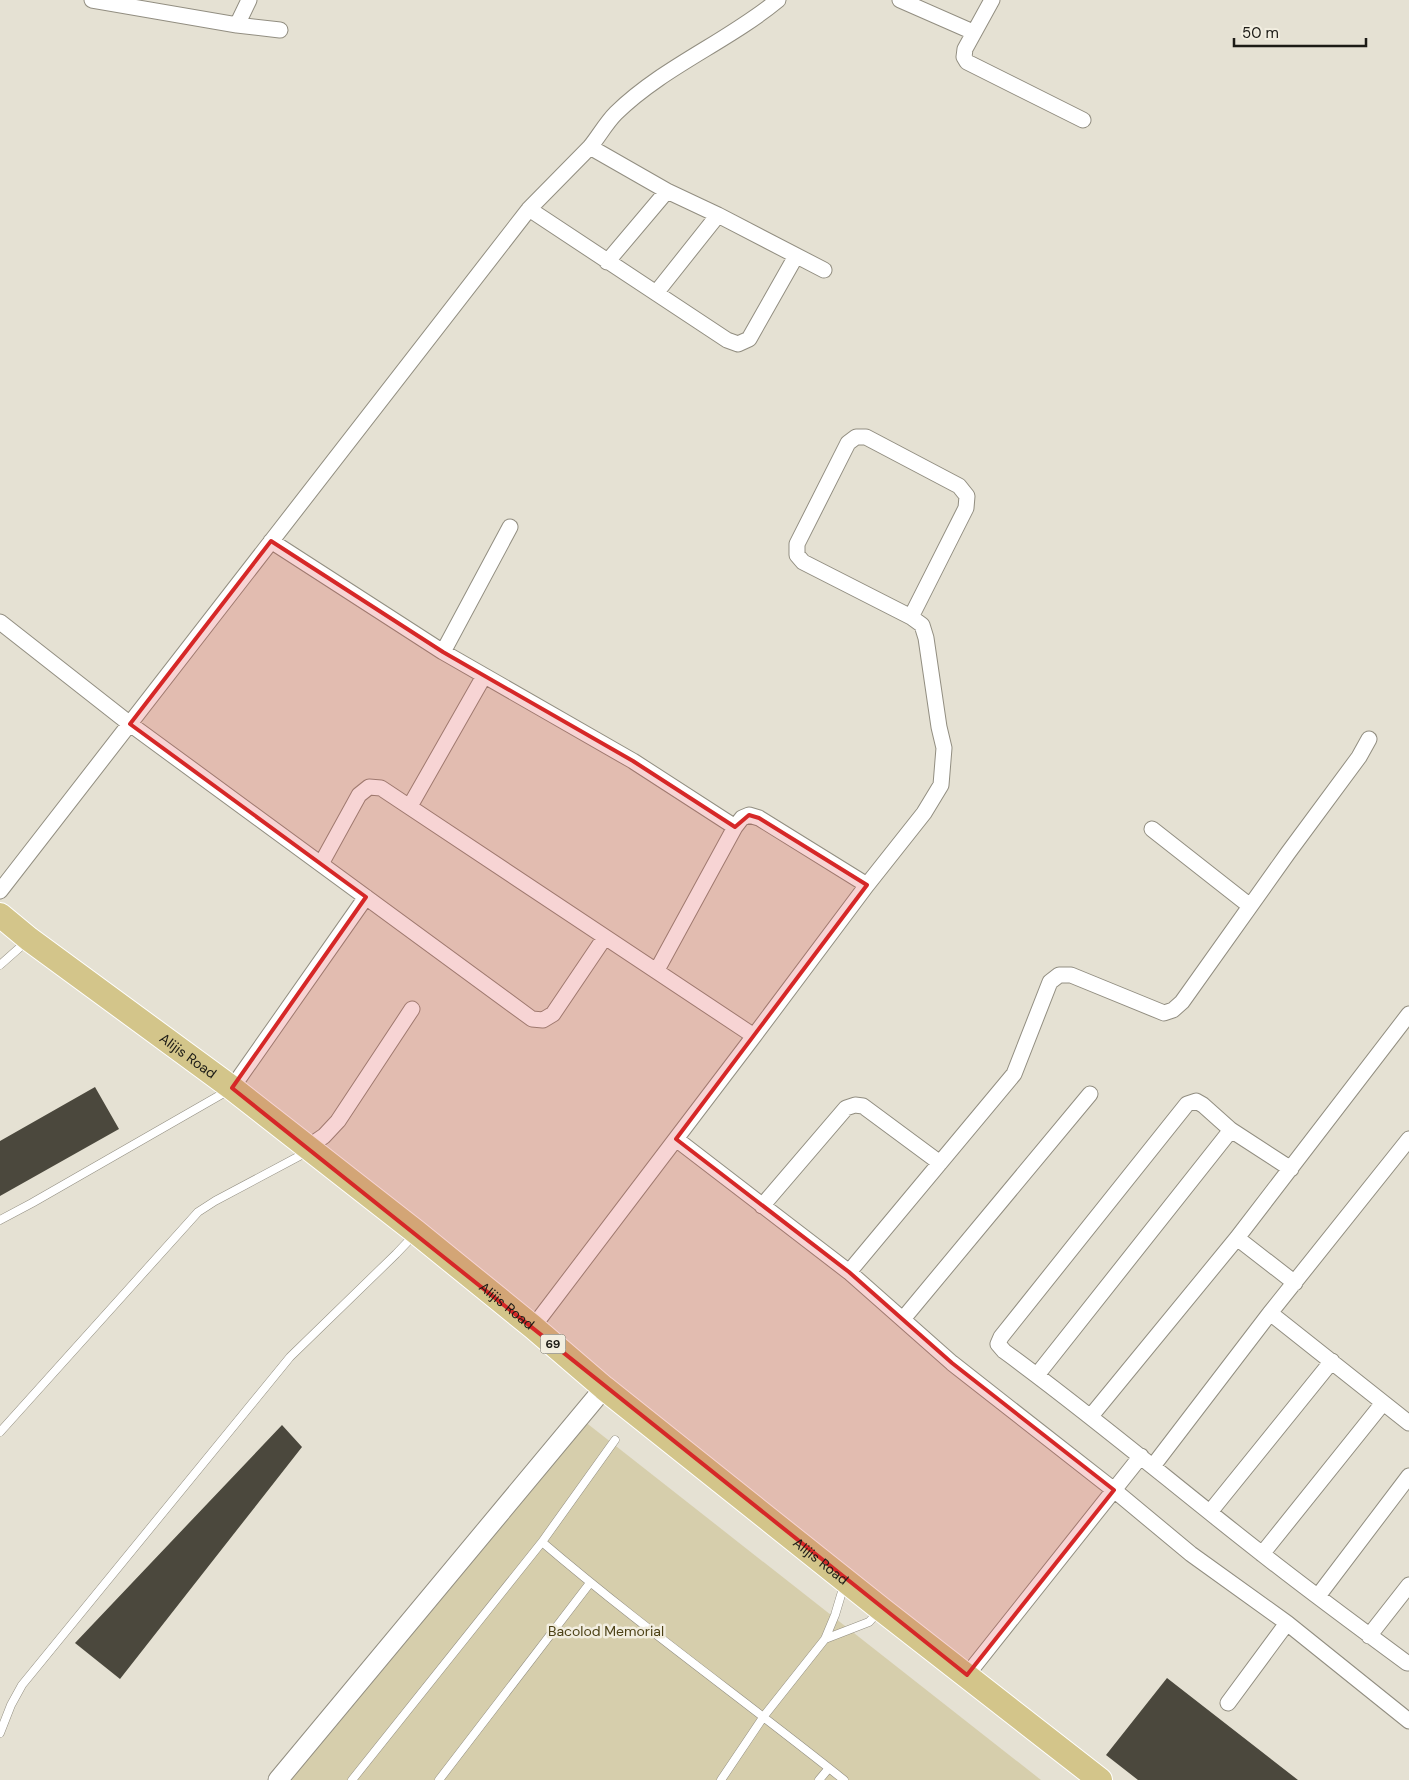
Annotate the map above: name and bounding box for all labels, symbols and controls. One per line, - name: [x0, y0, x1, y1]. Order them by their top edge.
- scale bar: [1234, 15, 1366, 47]
- text: 50 m: [1242, 23, 1279, 43]
- street label: Alijis Road: [156, 1029, 220, 1083]
- street label: Alijis Road: [475, 1278, 538, 1333]
- road number: 69: [540, 1335, 566, 1354]
- street label: Alijis Road: [790, 1534, 852, 1589]
- park label: Bacolod Memorial: [548, 1622, 664, 1640]

